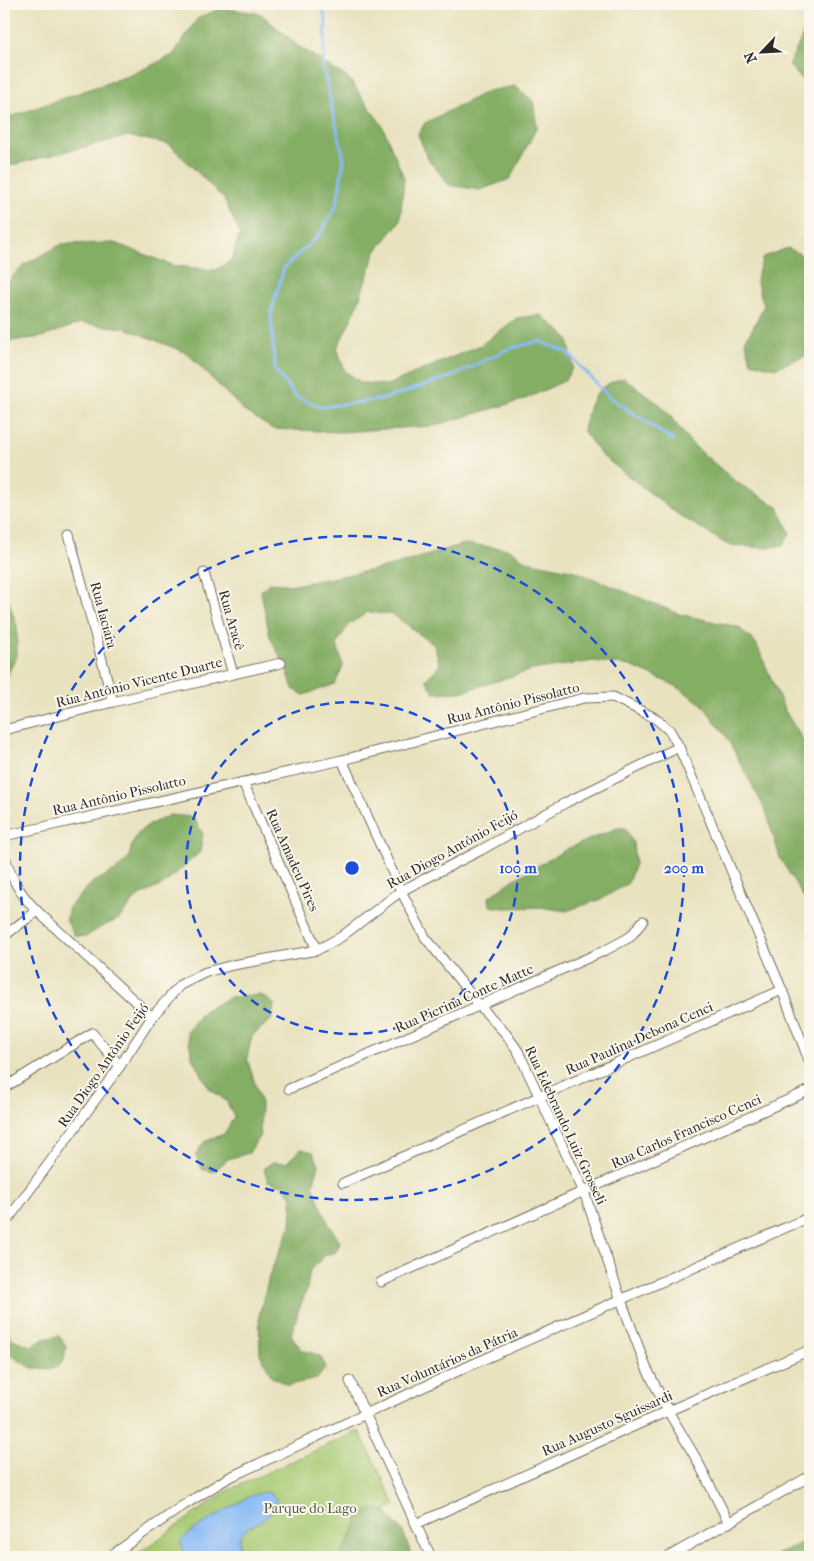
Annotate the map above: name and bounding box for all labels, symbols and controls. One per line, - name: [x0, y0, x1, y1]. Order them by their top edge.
- north arrow: [736, 28, 786, 78]
- text: N: [741, 49, 761, 66]
- street label: Rua Iaciara: [86, 580, 121, 651]
- street label: Rua Aracê: [215, 588, 248, 652]
- street label: Rua Antônio Vicente Duarte: [54, 654, 224, 711]
- street label: Rua Antônio Pissolatto: [445, 679, 581, 728]
- street label: Rua Antônio Pissolatto: [51, 772, 187, 819]
- street label: Rua Amadeu Pires: [262, 806, 323, 914]
- street label: Rua Diogo Antônio Feijó: [384, 806, 521, 893]
- centre of rings: [343, 859, 361, 877]
- text: 100 m: [499, 859, 537, 877]
- text: 200 m: [664, 859, 704, 877]
- street label: Rua Pierina Conte Matte: [392, 960, 536, 1037]
- street label: Rua Paulina Debona Cenci: [563, 998, 716, 1079]
- street label: Rua Diogo Antônio Feijó: [54, 1000, 153, 1130]
- street label: Rua Edebrando Luiz Grosseli: [521, 1043, 610, 1207]
- street label: Rua Carlos Francisco Cenci: [608, 1091, 764, 1172]
- street label: Rua Voluntários da Pátria: [374, 1323, 521, 1401]
- street label: Rua Augusto Sguissardi: [539, 1387, 675, 1460]
- park label: Parque do Lago: [264, 1500, 356, 1517]

